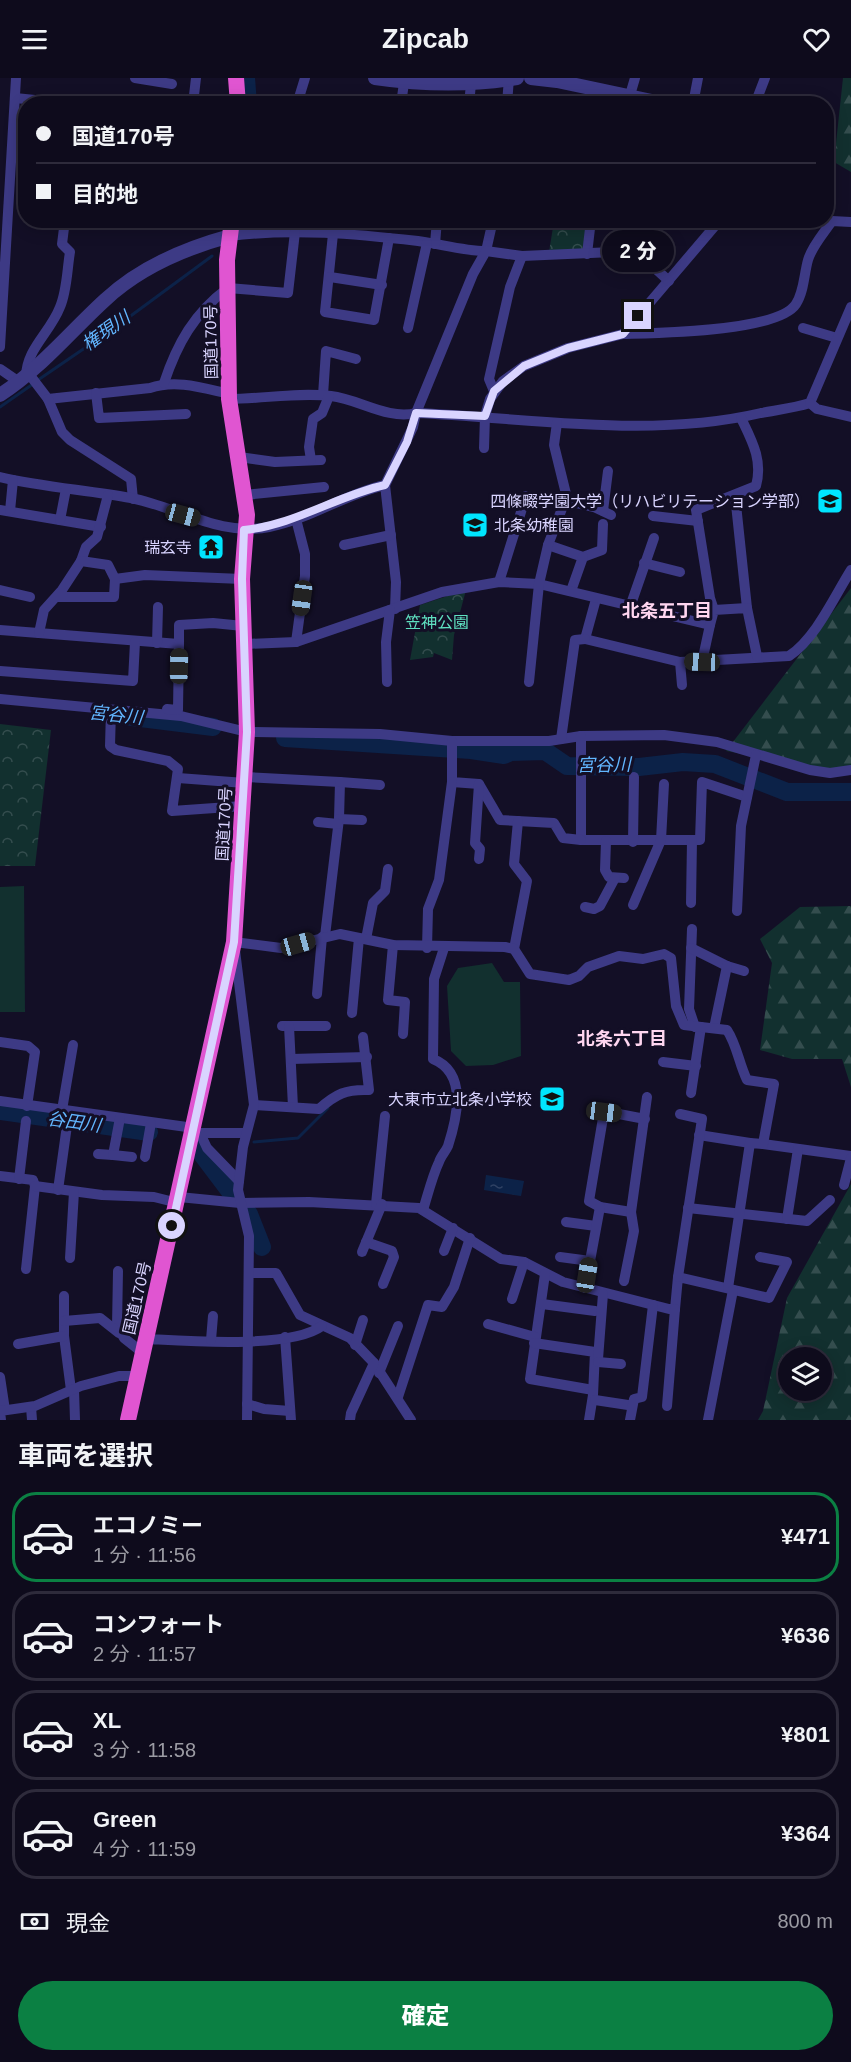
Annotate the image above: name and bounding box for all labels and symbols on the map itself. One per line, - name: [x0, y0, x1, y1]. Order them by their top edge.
- callout: 2 分: [602, 229, 674, 271]
- route end: [624, 302, 651, 329]
- street label: 国道170号: [202, 305, 220, 379]
- water label: 権現川: [78, 306, 135, 355]
- school or university icon: 四條畷学園大学（リハビリテーション学部）: [815, 486, 845, 516]
- place label: 四條畷学園大学（リハビリテーション学部）: [490, 493, 810, 510]
- car: [163, 502, 203, 528]
- school or university icon: 北条幼稚園: [460, 510, 490, 540]
- place label: 北条幼稚園: [494, 517, 574, 534]
- temple icon: 瑞玄寺: [196, 532, 226, 562]
- place label: 瑞玄寺: [144, 539, 192, 556]
- car: [291, 579, 313, 617]
- district label: 北条五丁目: [622, 601, 712, 621]
- park label: 笠神公園: [405, 614, 469, 631]
- car: [170, 648, 188, 684]
- car: [684, 652, 720, 672]
- water label: 宮谷川: [88, 702, 146, 728]
- water label: 宮谷川: [577, 754, 633, 775]
- street label: 国道170号: [214, 786, 234, 862]
- car: [278, 930, 318, 958]
- district label: 北条六丁目: [577, 1029, 667, 1049]
- school or university icon: 大東市立北条小学校: [537, 1084, 567, 1114]
- place label: 大東市立北条小学校: [388, 1091, 532, 1108]
- car: [585, 1101, 623, 1123]
- water label: 谷田川: [46, 1108, 104, 1136]
- route start: [158, 1212, 185, 1239]
- car: [575, 1256, 599, 1294]
- street label: 国道170号: [120, 1260, 154, 1336]

